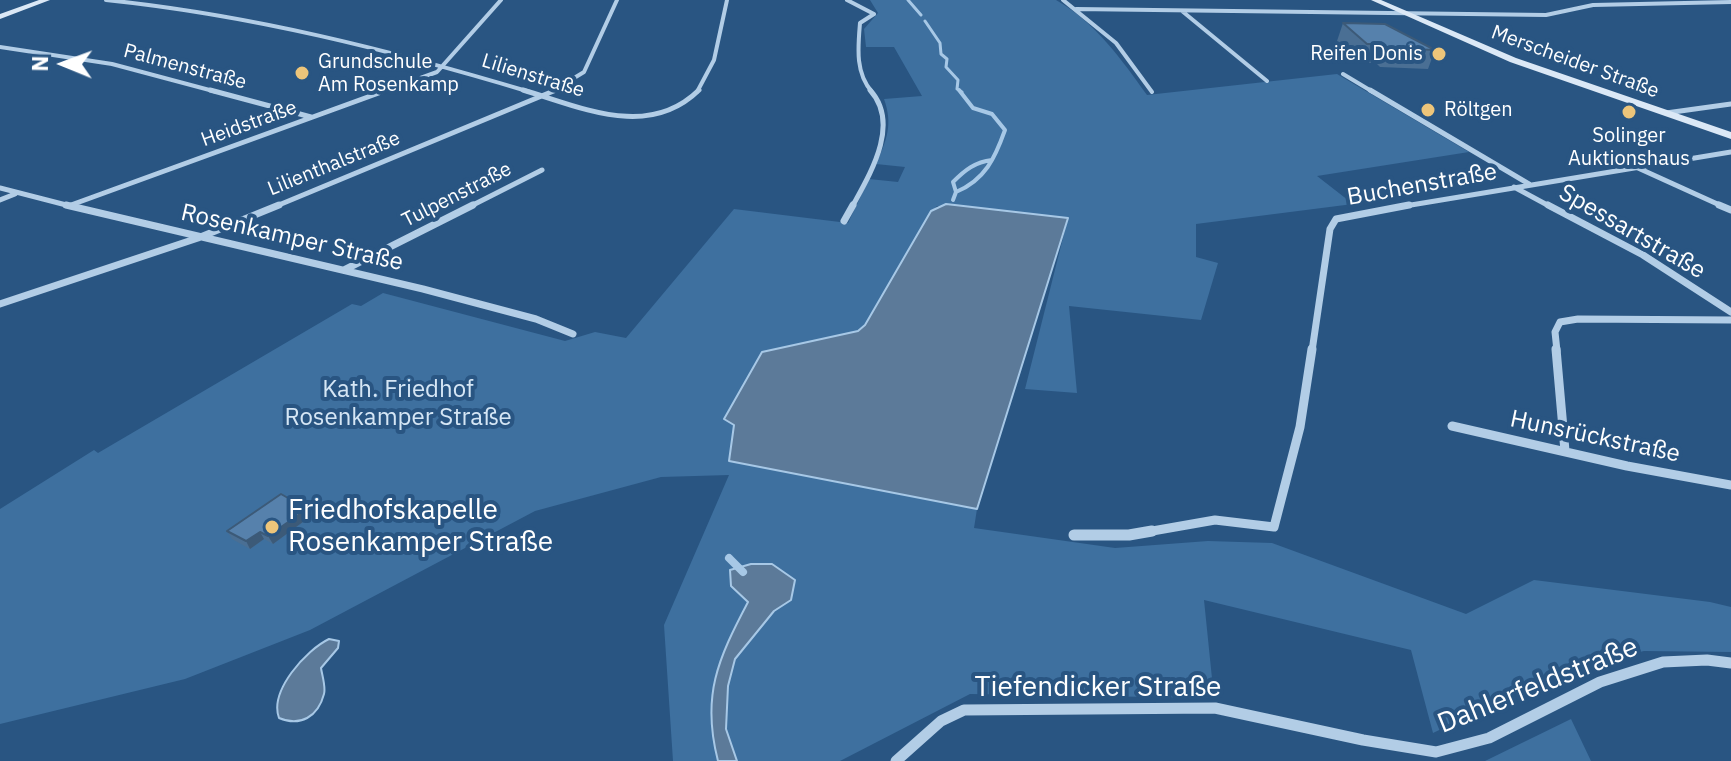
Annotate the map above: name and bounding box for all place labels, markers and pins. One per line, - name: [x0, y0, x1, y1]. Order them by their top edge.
- place label: Reifen Donis: [1310, 42, 1423, 66]
- marker: Reifen Donis: [1430, 45, 1448, 63]
- place label: Grundschule Am Rosenkamp: [318, 50, 459, 97]
- marker: Grundschule Am Rosenkamp: [293, 64, 311, 82]
- place label: Röltgen: [1444, 98, 1513, 122]
- marker: Röltgen: [1419, 101, 1437, 119]
- marker: Solinger Auktionshaus: [1620, 103, 1638, 121]
- place label: Solinger Auktionshaus: [1568, 124, 1690, 171]
- place label: Friedhofskapelle Rosenkamper Straße: [288, 494, 553, 560]
- marker: Friedhofskapelle Rosenkamper Straße: [263, 518, 281, 536]

